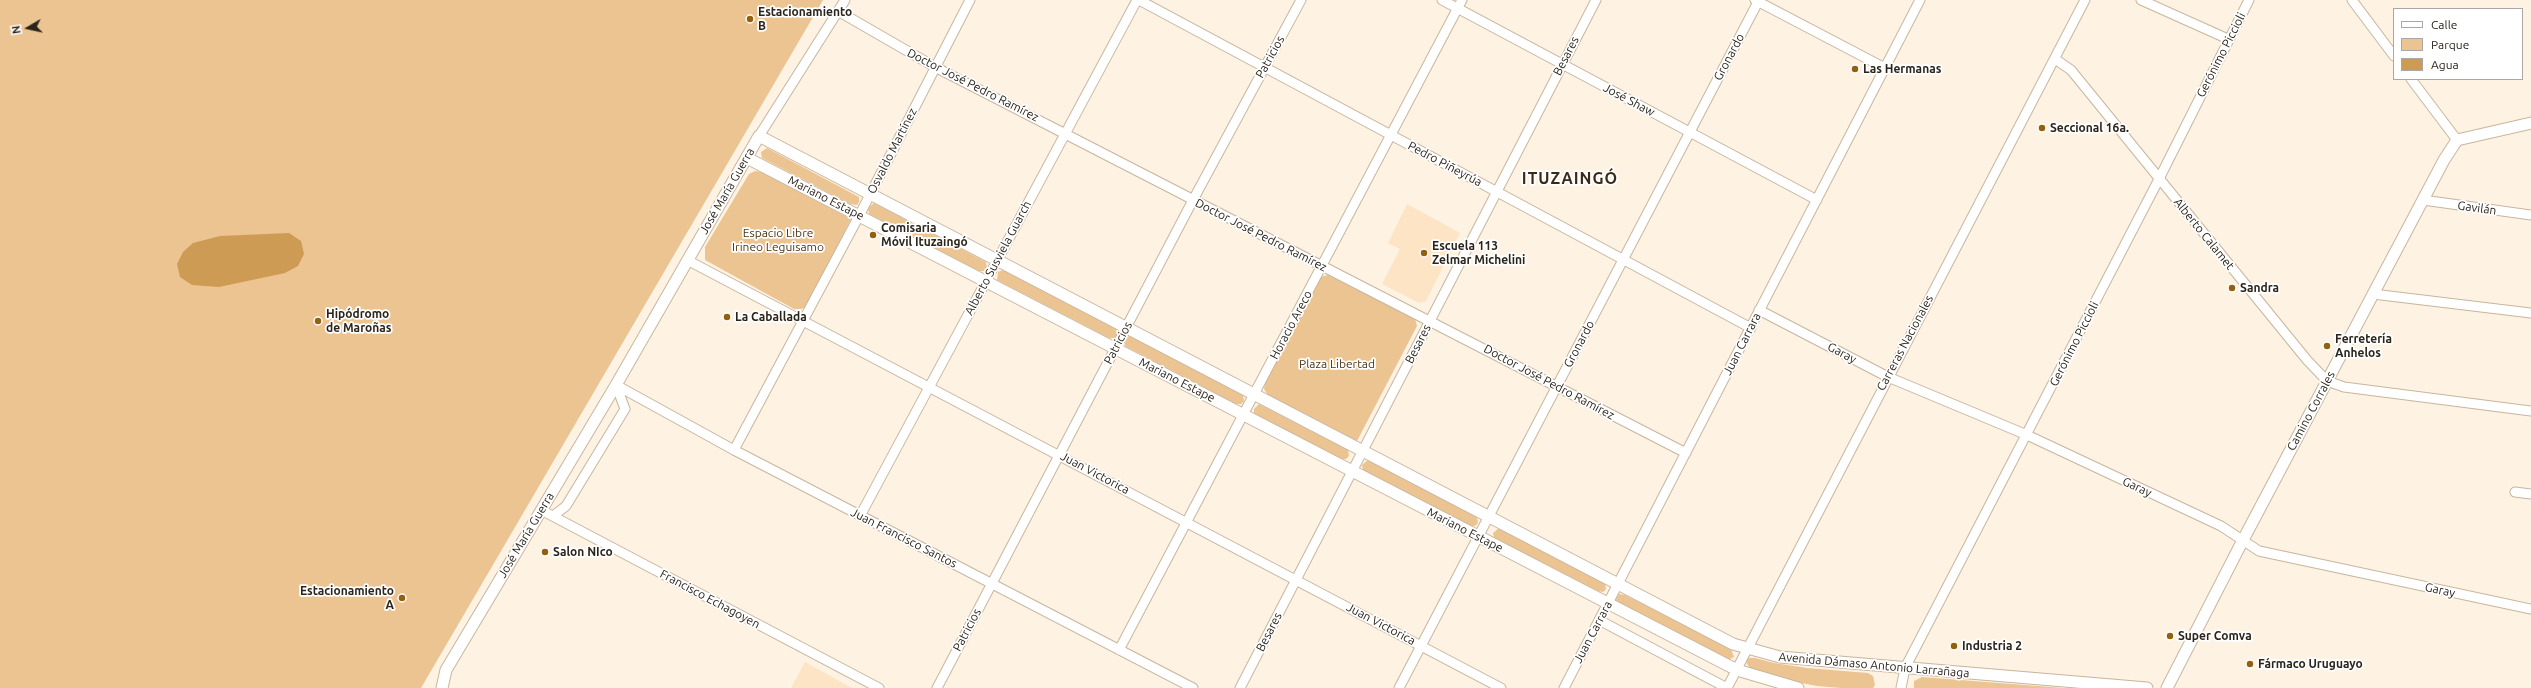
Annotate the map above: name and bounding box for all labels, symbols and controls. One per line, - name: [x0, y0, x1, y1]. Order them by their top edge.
- place label: Estacionamiento B: [758, 5, 852, 33]
- north arrow: [8, 8, 48, 48]
- legend: [2393, 8, 2523, 80]
- street label: Gerónimo Piccioli: [2193, 10, 2249, 100]
- marker: Estacionamiento B: [745, 14, 755, 24]
- text: Calle: [2431, 18, 2457, 31]
- text: N: [10, 25, 23, 35]
- street label: Gronardo: [1711, 31, 1747, 83]
- street label: Patricios: [1253, 33, 1287, 81]
- street label: Besares: [1550, 34, 1582, 78]
- text: Parque: [2431, 38, 2469, 51]
- street label: Doctor José Pedro Ramírez: [905, 45, 1041, 125]
- text: Agua: [2431, 58, 2459, 71]
- place label: Las Hermanas: [1863, 62, 1941, 76]
- marker: Las Hermanas: [1850, 64, 1860, 74]
- street label: José Shaw: [1601, 80, 1657, 120]
- street label: Osvaldo Martínez: [864, 106, 920, 196]
- place label: Seccional 16a.: [2050, 121, 2129, 135]
- marker: Seccional 16a.: [2037, 123, 2047, 133]
- street label: Pedro Piñeyrúa: [1406, 138, 1484, 190]
- street label: José María Guerra: [696, 145, 758, 237]
- district label: ITUZAINGÓ: [1522, 169, 1618, 189]
- street label: Mariano Estape: [786, 173, 866, 223]
- street label: Doctor José Pedro Ramírez: [1193, 195, 1329, 275]
- street label: Alberto Calamet: [2171, 195, 2237, 273]
- street label: Alberto Susviela Guarch: [962, 198, 1034, 318]
- street label: Gavilán: [2457, 198, 2497, 218]
- place label: Comisaria Móvil Ituzaingó: [881, 221, 968, 249]
- park label: Espacio Libre Irineo Leguisamo: [732, 226, 824, 254]
- marker: Comisaria Móvil Ituzaingó: [868, 230, 878, 240]
- place label: Escuela 113 Zelmar Michelini: [1432, 239, 1525, 267]
- marker: Escuela 113 Zelmar Michelini: [1419, 248, 1429, 258]
- place label: Sandra: [2240, 281, 2279, 295]
- marker: Sandra: [2227, 283, 2237, 293]
- street label: Horacio Areco: [1267, 288, 1315, 362]
- street label: Carreras Nacionales: [1874, 293, 1936, 393]
- street label: Gerónimo Piccioli: [2046, 299, 2102, 389]
- place label: Hipódromo de Maroñas: [326, 307, 391, 335]
- place label: La Caballada: [735, 310, 807, 324]
- street label: Juan Carrara: [1720, 310, 1764, 378]
- marker: La Caballada: [722, 312, 732, 322]
- marker: Hipódromo de Maroñas: [313, 316, 323, 326]
- street label: Gronardo: [1561, 318, 1597, 370]
- street label: Patricios: [1101, 319, 1135, 367]
- street label: Besares: [1402, 322, 1434, 366]
- place label: Ferretería Anhelos: [2335, 332, 2392, 360]
- street label: Garay: [1825, 339, 1859, 367]
- street label: Doctor José Pedro Ramírez: [1481, 341, 1617, 423]
- marker: Ferretería Anhelos: [2322, 341, 2332, 351]
- street label: Mariano Estape: [1137, 355, 1217, 405]
- park label: Plaza Libertad: [1299, 357, 1375, 371]
- street label: Camino Corrales: [2284, 369, 2338, 453]
- street label: Juan Victorica: [1058, 449, 1132, 497]
- street label: Garay: [2120, 474, 2154, 500]
- street label: José María Guerra: [495, 490, 557, 580]
- street label: Juan Francisco Santos: [848, 505, 960, 571]
- street label: Mariano Estape: [1425, 505, 1505, 555]
- place label: Salon NIco: [553, 545, 613, 559]
- marker: Salon NIco: [540, 547, 550, 557]
- street label: Francisco Echagoyen: [658, 567, 762, 631]
- street label: Garay: [2424, 580, 2456, 600]
- place label: Estacionamiento A: [300, 584, 394, 612]
- marker: Estacionamiento A: [397, 593, 407, 603]
- street label: Juan Carrara: [1571, 599, 1615, 665]
- street label: Juan Victorica: [1344, 600, 1418, 648]
- street label: Patricios: [950, 606, 984, 654]
- street label: Besares: [1253, 610, 1285, 654]
- place label: Super Comva: [2178, 629, 2252, 643]
- marker: Super Comva: [2165, 631, 2175, 641]
- place label: Industria 2: [1962, 639, 2022, 653]
- marker: Industria 2: [1949, 641, 1959, 651]
- street label: Avenida Dámaso Antonio Larrañaga: [1778, 649, 1970, 681]
- place label: Fármaco Uruguayo: [2258, 657, 2363, 671]
- marker: Fármaco Uruguayo: [2245, 659, 2255, 669]

